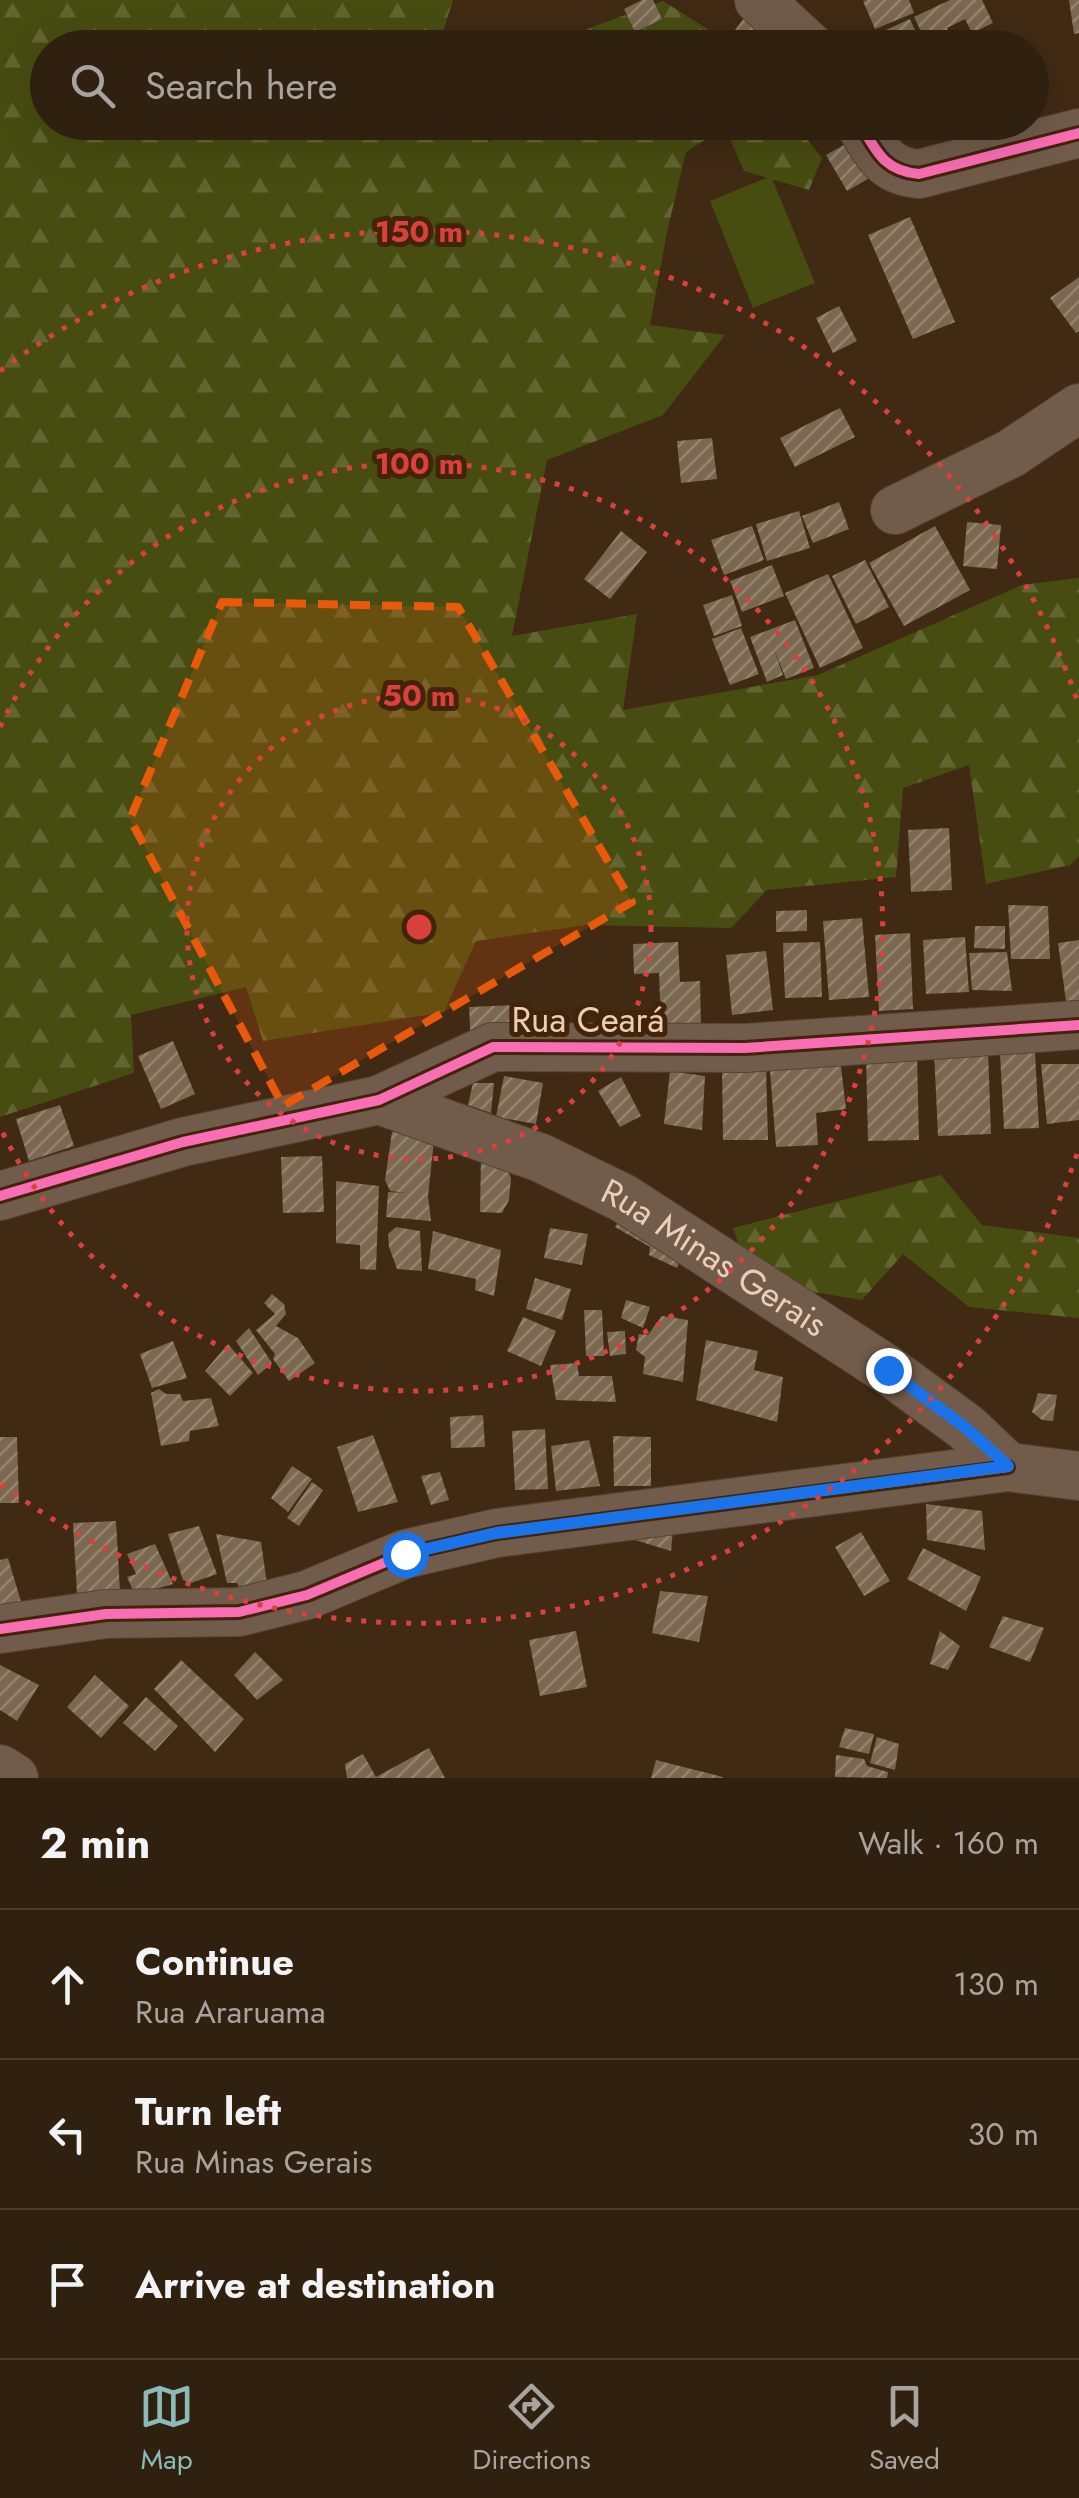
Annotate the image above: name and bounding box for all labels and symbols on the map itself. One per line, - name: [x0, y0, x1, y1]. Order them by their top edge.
- text: 150 m: [375, 210, 463, 253]
- text: 100 m: [375, 442, 463, 485]
- text: 50 m: [383, 674, 455, 717]
- centre of rings: [401, 909, 437, 945]
- street label: Rua Ceará: [511, 995, 665, 1045]
- street label: Rua Minas Gerais: [593, 1166, 837, 1349]
- route end: [866, 1348, 912, 1394]
- route start: [383, 1532, 429, 1578]

